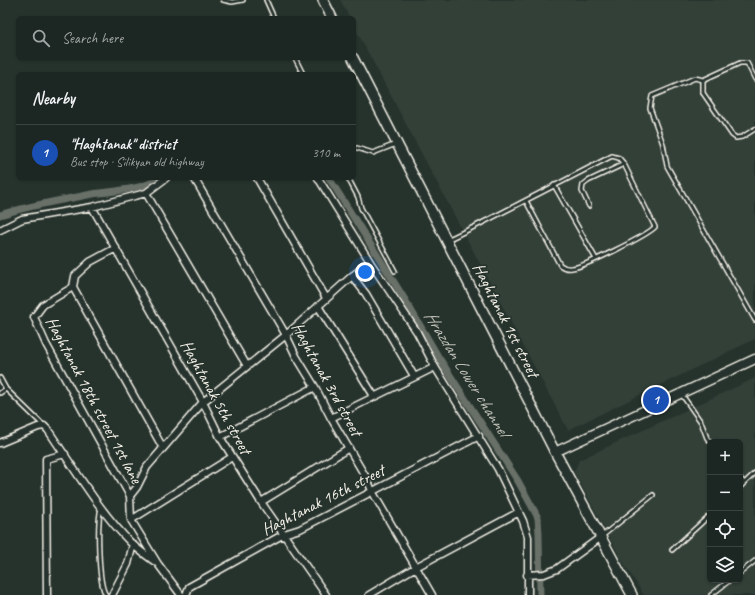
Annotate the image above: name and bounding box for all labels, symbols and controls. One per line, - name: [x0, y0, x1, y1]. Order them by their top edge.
- search box: [16, 16, 356, 60]
- icon: search: [30, 27, 52, 49]
- text: Search here: [62, 29, 123, 48]
- text: Nearby: [32, 88, 75, 109]
- text: "Haghtanak" district: [70, 135, 176, 154]
- text: 1: [42, 145, 48, 161]
- text: 310 m: [312, 145, 340, 161]
- text: Bus stop · Silikyan old highway: [70, 154, 204, 170]
- street label: Haghtanak 1st street: [468, 259, 545, 383]
- your location: [355, 262, 375, 282]
- water label: Hrazdan Lower channel: [420, 306, 518, 445]
- street label: Haghtanak 18th street 1st lane: [41, 313, 148, 488]
- street label: Haghtanak 3rd street: [287, 318, 368, 442]
- street label: Haghtanak 5th street: [176, 336, 257, 460]
- pin: 1: [643, 385, 669, 415]
- map controls: [707, 439, 743, 583]
- button: +: [707, 439, 743, 475]
- street label: Haghtanak 16th street: [258, 459, 390, 540]
- button: −: [707, 475, 743, 511]
- button: locate: [707, 511, 743, 547]
- button: layers: [707, 547, 743, 583]

